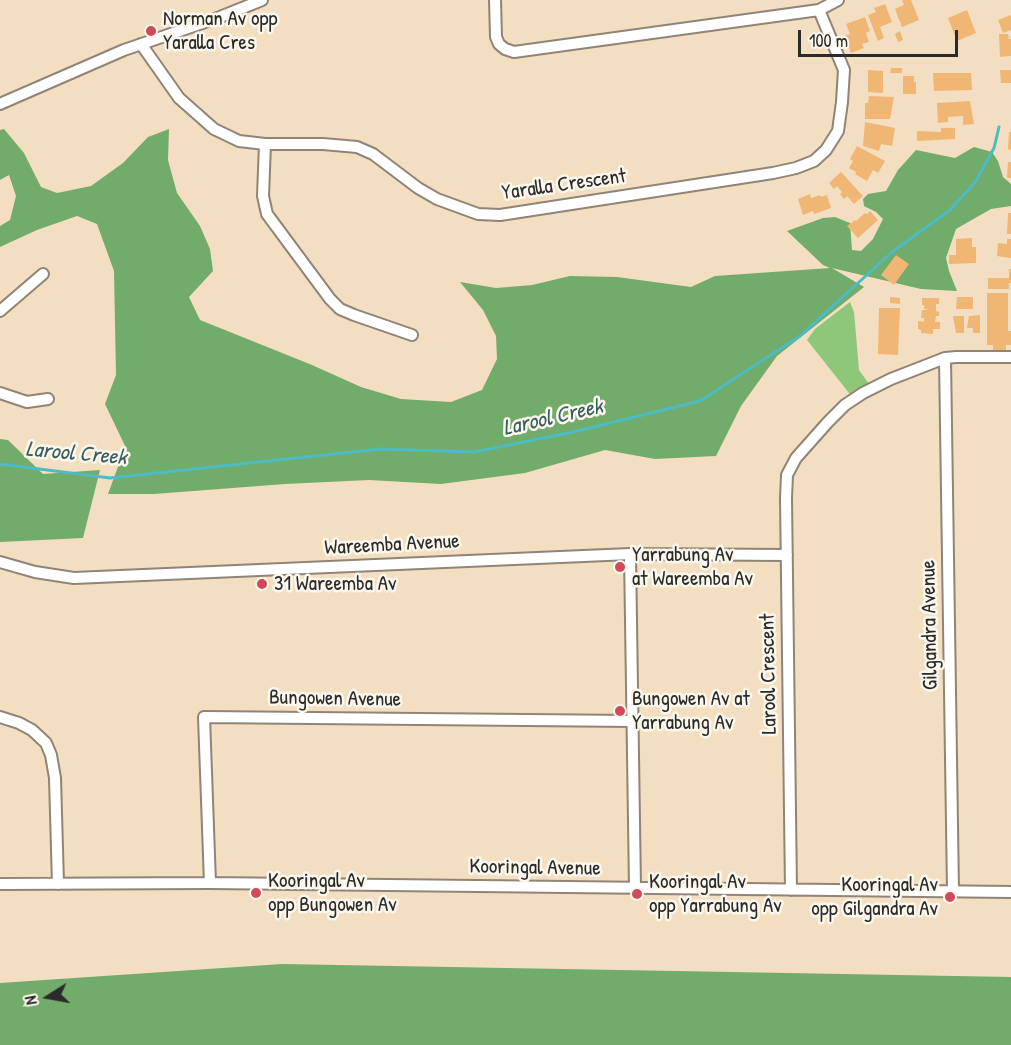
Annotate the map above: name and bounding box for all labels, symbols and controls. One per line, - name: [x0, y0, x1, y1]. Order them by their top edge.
- place label: Norman Av opp Yaralla Cres: [163, 6, 277, 56]
- scale bar: [801, 18, 962, 56]
- marker: Norman Av opp Yaralla Cres: [144, 24, 158, 38]
- text: 100 m: [809, 28, 848, 53]
- street label: Yaralla Crescent: [500, 164, 628, 206]
- water label: Larool Creek: [501, 394, 605, 442]
- water label: Larool Creek: [24, 436, 128, 472]
- street label: Wareemba Avenue: [324, 529, 460, 561]
- place label: Yarrabung Av at Wareemba Av: [632, 542, 753, 592]
- marker: Yarrabung Av at Wareemba Av: [613, 560, 627, 574]
- street label: Gilgandra Avenue: [916, 560, 944, 690]
- place label: 31 Wareemba Av: [274, 571, 396, 597]
- marker: 31 Wareemba Av: [255, 577, 269, 591]
- street label: Larool Crescent: [755, 613, 783, 735]
- street label: Bungowen Avenue: [269, 685, 401, 713]
- place label: Bungowen Av at Yarrabung Av: [632, 686, 750, 736]
- marker: Bungowen Av at Yarrabung Av: [613, 704, 627, 718]
- street label: Kooringal Avenue: [469, 854, 601, 882]
- place label: Kooringal Av opp Bungowen Av: [268, 868, 397, 918]
- place label: Kooringal Av opp Yarrabung Av: [649, 869, 782, 919]
- place label: Kooringal Av opp Gilgandra Av: [811, 872, 938, 922]
- marker: Kooringal Av opp Bungowen Av: [249, 886, 263, 900]
- marker: Kooringal Av opp Yarrabung Av: [630, 887, 644, 901]
- marker: Kooringal Av opp Gilgandra Av: [943, 890, 957, 904]
- north arrow: [18, 967, 78, 1027]
- text: N: [19, 994, 42, 1007]

